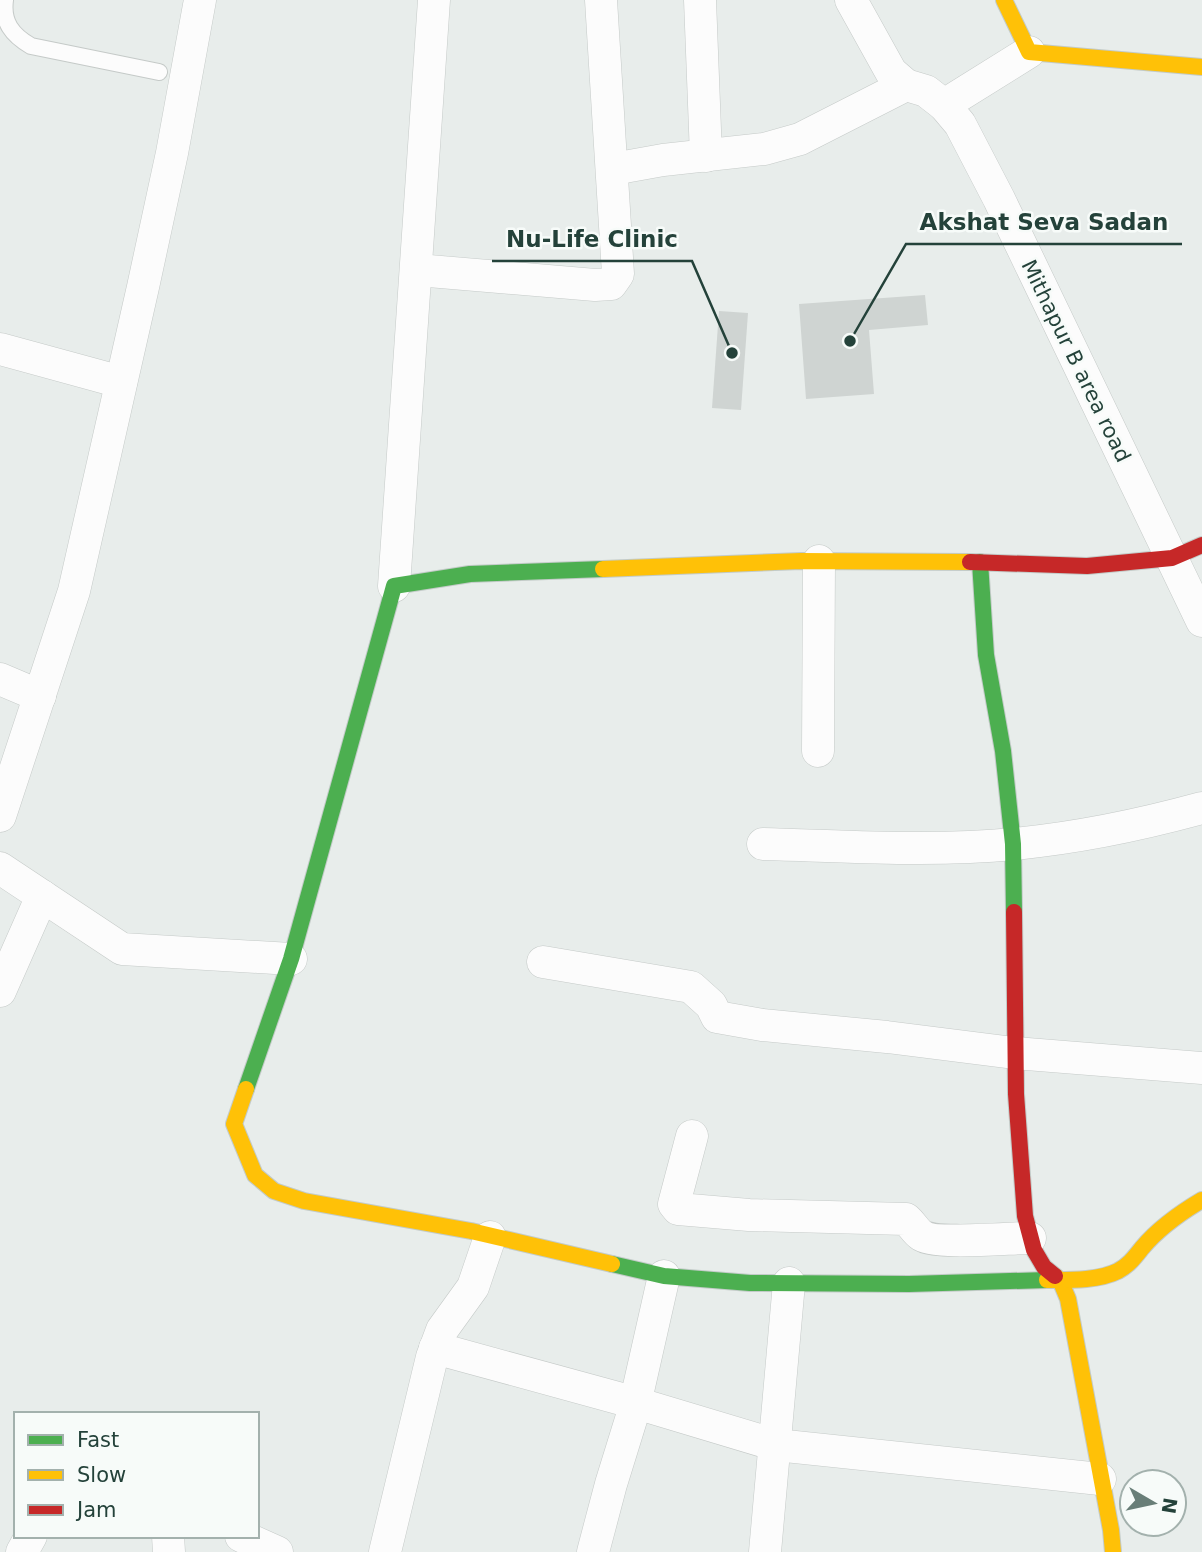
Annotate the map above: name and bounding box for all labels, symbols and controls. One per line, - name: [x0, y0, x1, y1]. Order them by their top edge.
- callout: Akshat Seva Sadan: [906, 200, 1182, 244]
- text: Akshat Seva Sadan: [920, 209, 1168, 235]
- callout: Nu-Life Clinic: [492, 217, 692, 261]
- text: Nu-Life Clinic: [506, 226, 678, 252]
- street label: Mithapur B area road: [1017, 256, 1135, 466]
- legend: [14, 1412, 259, 1538]
- text: Fast: [77, 1428, 119, 1452]
- text: Slow: [77, 1463, 126, 1487]
- north arrow: [1118, 1468, 1188, 1538]
- text: N: [1158, 1496, 1182, 1515]
- text: Jam: [75, 1498, 117, 1522]

